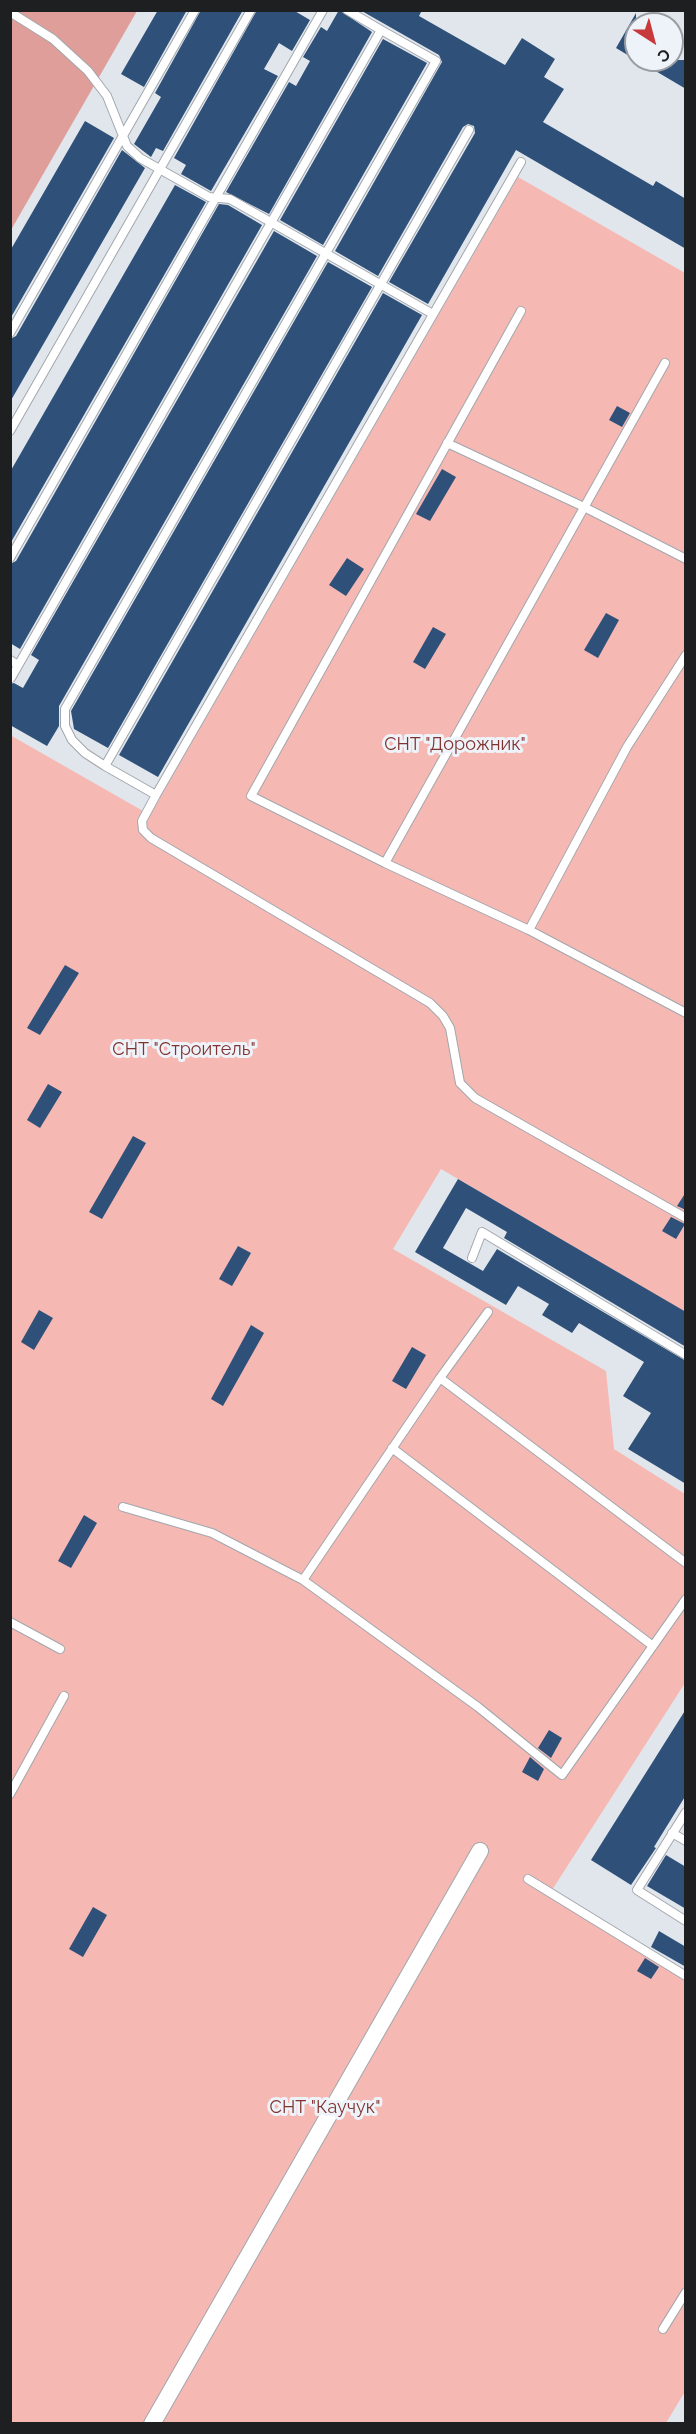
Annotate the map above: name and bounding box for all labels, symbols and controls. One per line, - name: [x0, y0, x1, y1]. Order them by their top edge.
- north arrow: [624, 12, 684, 72]
- text: С: [654, 44, 674, 66]
- park label: СНТ "Дорожник": [384, 734, 526, 756]
- park label: СНТ "Строитель": [112, 1039, 256, 1061]
- park label: СНТ "Каучук": [270, 2097, 380, 2119]

